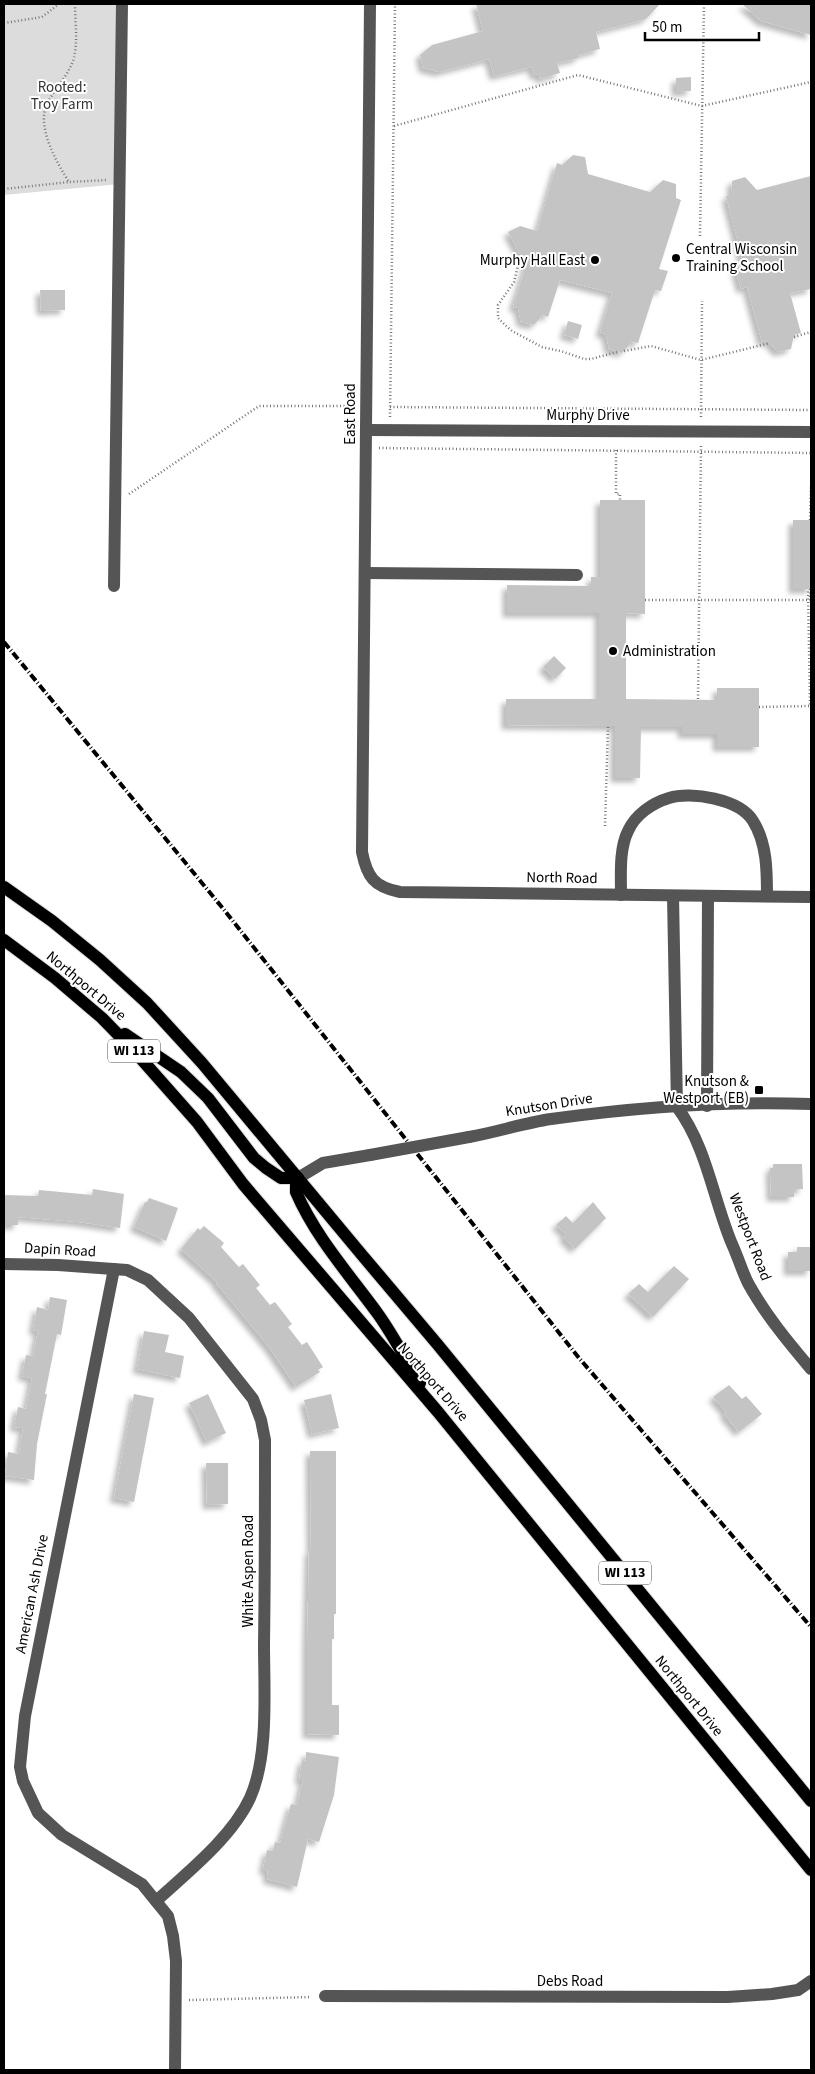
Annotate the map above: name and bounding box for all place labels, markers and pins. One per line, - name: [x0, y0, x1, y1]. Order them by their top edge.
- place label: Central Wisconsin Training School: [686, 239, 797, 277]
- place label: Murphy Hall East: [480, 250, 585, 271]
- marker: Central Wisconsin Training School: [670, 252, 682, 264]
- marker: Murphy Hall East: [589, 254, 601, 266]
- place label: Administration: [623, 641, 716, 662]
- marker: Administration: [607, 645, 619, 657]
- place label: Knutson & Westport (EB): [663, 1071, 749, 1109]
- marker: Knutson & Westport (EB): [753, 1084, 765, 1096]

